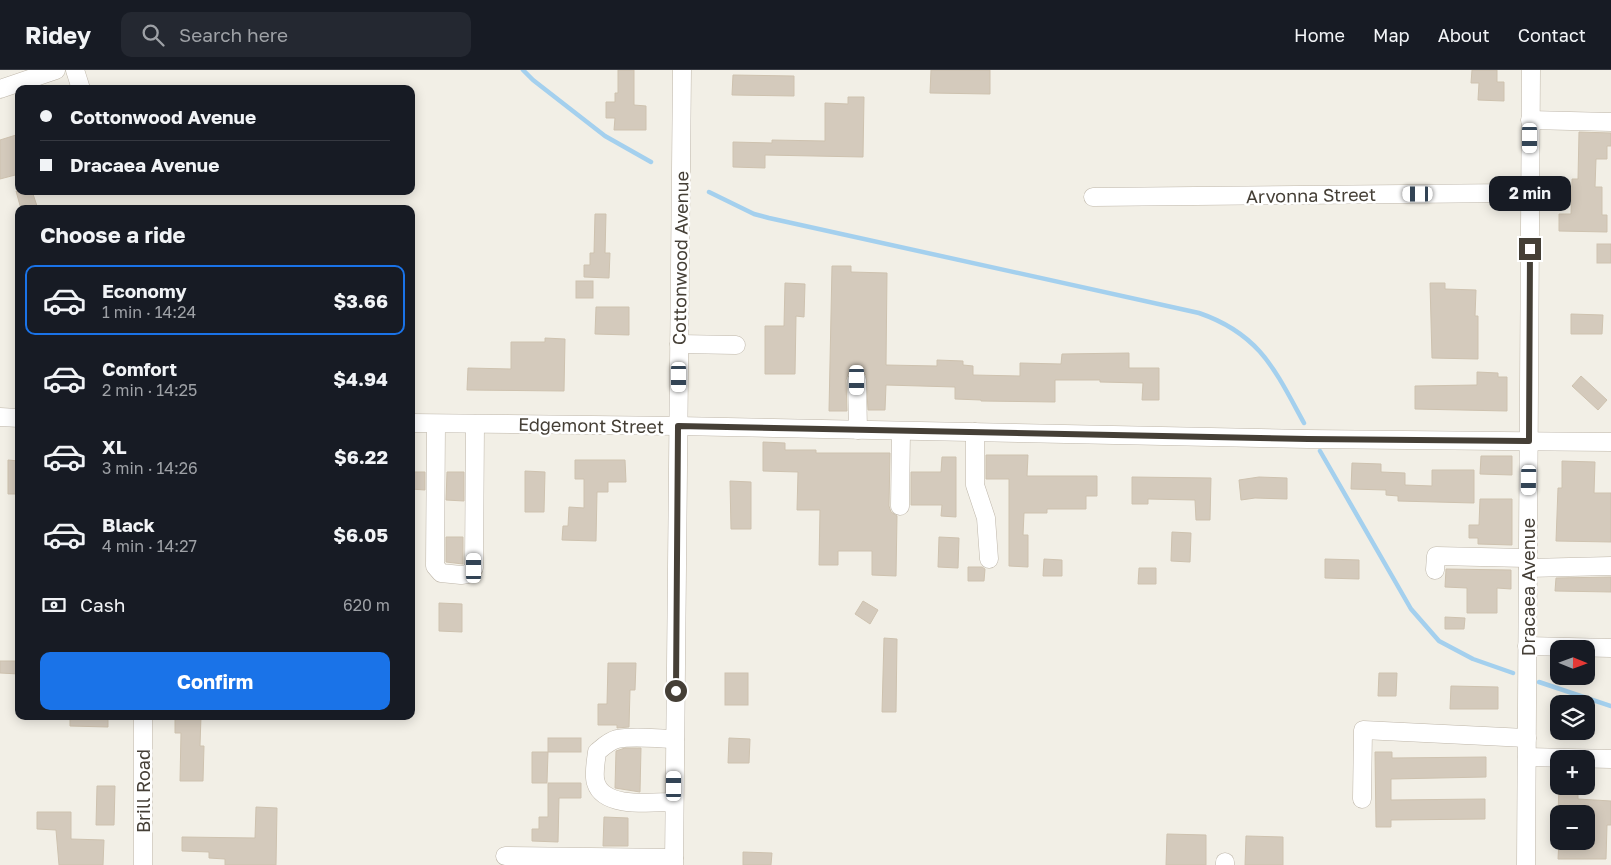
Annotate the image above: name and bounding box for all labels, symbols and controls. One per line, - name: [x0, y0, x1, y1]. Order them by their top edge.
- search box: [121, 12, 471, 57]
- text: Ridey: [25, 20, 91, 49]
- icon: search: [139, 21, 167, 49]
- text: Search here: [179, 23, 288, 46]
- text: Home: [1294, 24, 1345, 46]
- text: Map: [1373, 24, 1410, 46]
- text: About: [1438, 24, 1490, 46]
- text: Contact: [1518, 24, 1586, 46]
- text: Cottonwood Avenue: [70, 105, 256, 128]
- car: [1522, 123, 1537, 153]
- text: Dracaea Avenue: [70, 153, 219, 176]
- street label: Cottonwood Avenue: [667, 171, 693, 345]
- callout: 2 min: [1489, 176, 1571, 212]
- street label: Arvonna Street: [1246, 183, 1376, 207]
- text: 2 min: [1509, 183, 1551, 203]
- car: [1403, 187, 1433, 202]
- text: Choose a ride: [40, 221, 186, 248]
- route end: [1519, 238, 1541, 260]
- icon: car: [42, 278, 87, 323]
- text: Economy: [102, 279, 187, 302]
- text: $3.66: [333, 289, 388, 312]
- text: 1 min · 14:24: [102, 302, 196, 322]
- icon: car: [42, 356, 87, 401]
- text: Comfort: [102, 357, 177, 380]
- car: [671, 362, 686, 392]
- car: [849, 365, 864, 395]
- text: $4.94: [333, 367, 388, 390]
- text: 2 min · 14:25: [102, 380, 197, 400]
- street label: Edgemont Street: [518, 413, 664, 437]
- icon: car: [42, 434, 87, 479]
- text: XL: [102, 435, 127, 458]
- text: $6.22: [334, 445, 388, 468]
- text: 3 min · 14:26: [102, 458, 198, 478]
- car: [1521, 465, 1536, 495]
- icon: car: [42, 512, 87, 557]
- text: Black: [102, 513, 155, 536]
- street label: Dracaea Avenue: [1517, 518, 1539, 656]
- text: $6.05: [333, 523, 388, 546]
- text: 4 min · 14:27: [102, 536, 197, 556]
- car: [466, 553, 481, 583]
- icon: cash: [40, 591, 68, 619]
- text: Cash: [80, 593, 125, 616]
- text: 620 m: [343, 595, 390, 615]
- north arrow: [1550, 640, 1595, 685]
- map controls: [1550, 640, 1595, 850]
- button: Confirm: [40, 652, 390, 710]
- route start: [665, 680, 687, 702]
- button: layers: [1550, 695, 1595, 740]
- street label: Brill Road: [132, 749, 154, 833]
- button: +: [1550, 750, 1595, 795]
- car: [666, 771, 681, 801]
- button: −: [1550, 805, 1595, 850]

